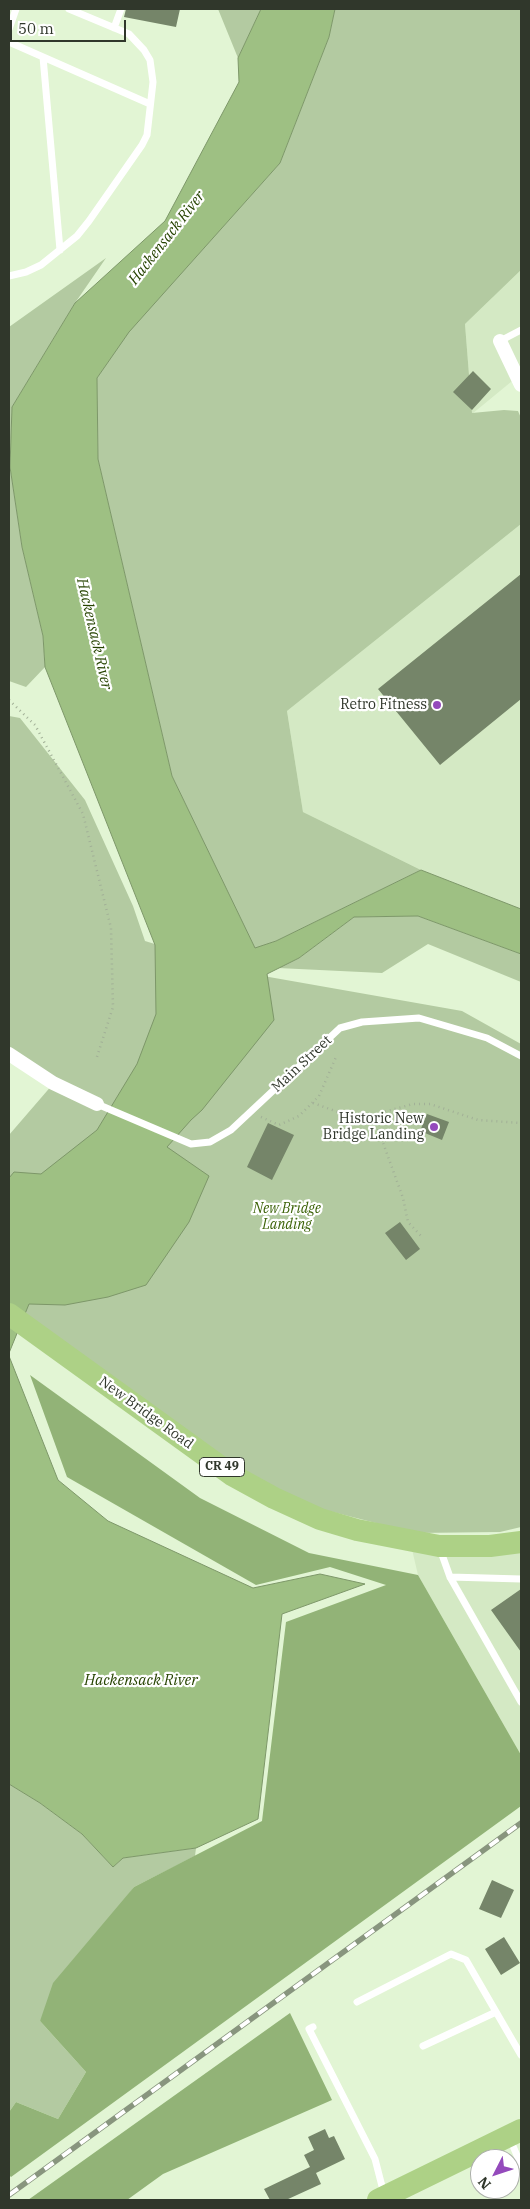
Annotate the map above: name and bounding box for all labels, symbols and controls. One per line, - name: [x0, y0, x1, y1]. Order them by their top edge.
- scale bar: [12, 10, 129, 42]
- text: 50 m: [18, 19, 54, 38]
- water label: Hackensack River: [125, 188, 209, 288]
- water label: Hackensack River: [72, 577, 116, 691]
- place label: Retro Fitness: [340, 697, 427, 713]
- marker: Retro Fitness: [431, 699, 443, 711]
- street label: Main Street: [269, 1032, 335, 1096]
- place label: Historic New Bridge Landing: [323, 1111, 424, 1144]
- marker: Historic New Bridge Landing: [428, 1121, 440, 1133]
- park label: New Bridge Landing: [253, 1201, 321, 1234]
- street label: New Bridge Road: [96, 1373, 196, 1453]
- road number: CR 49: [200, 1458, 244, 1476]
- water label: Hackensack River: [84, 1672, 198, 1690]
- north arrow: [470, 2149, 520, 2199]
- text: N: [474, 2173, 495, 2193]

